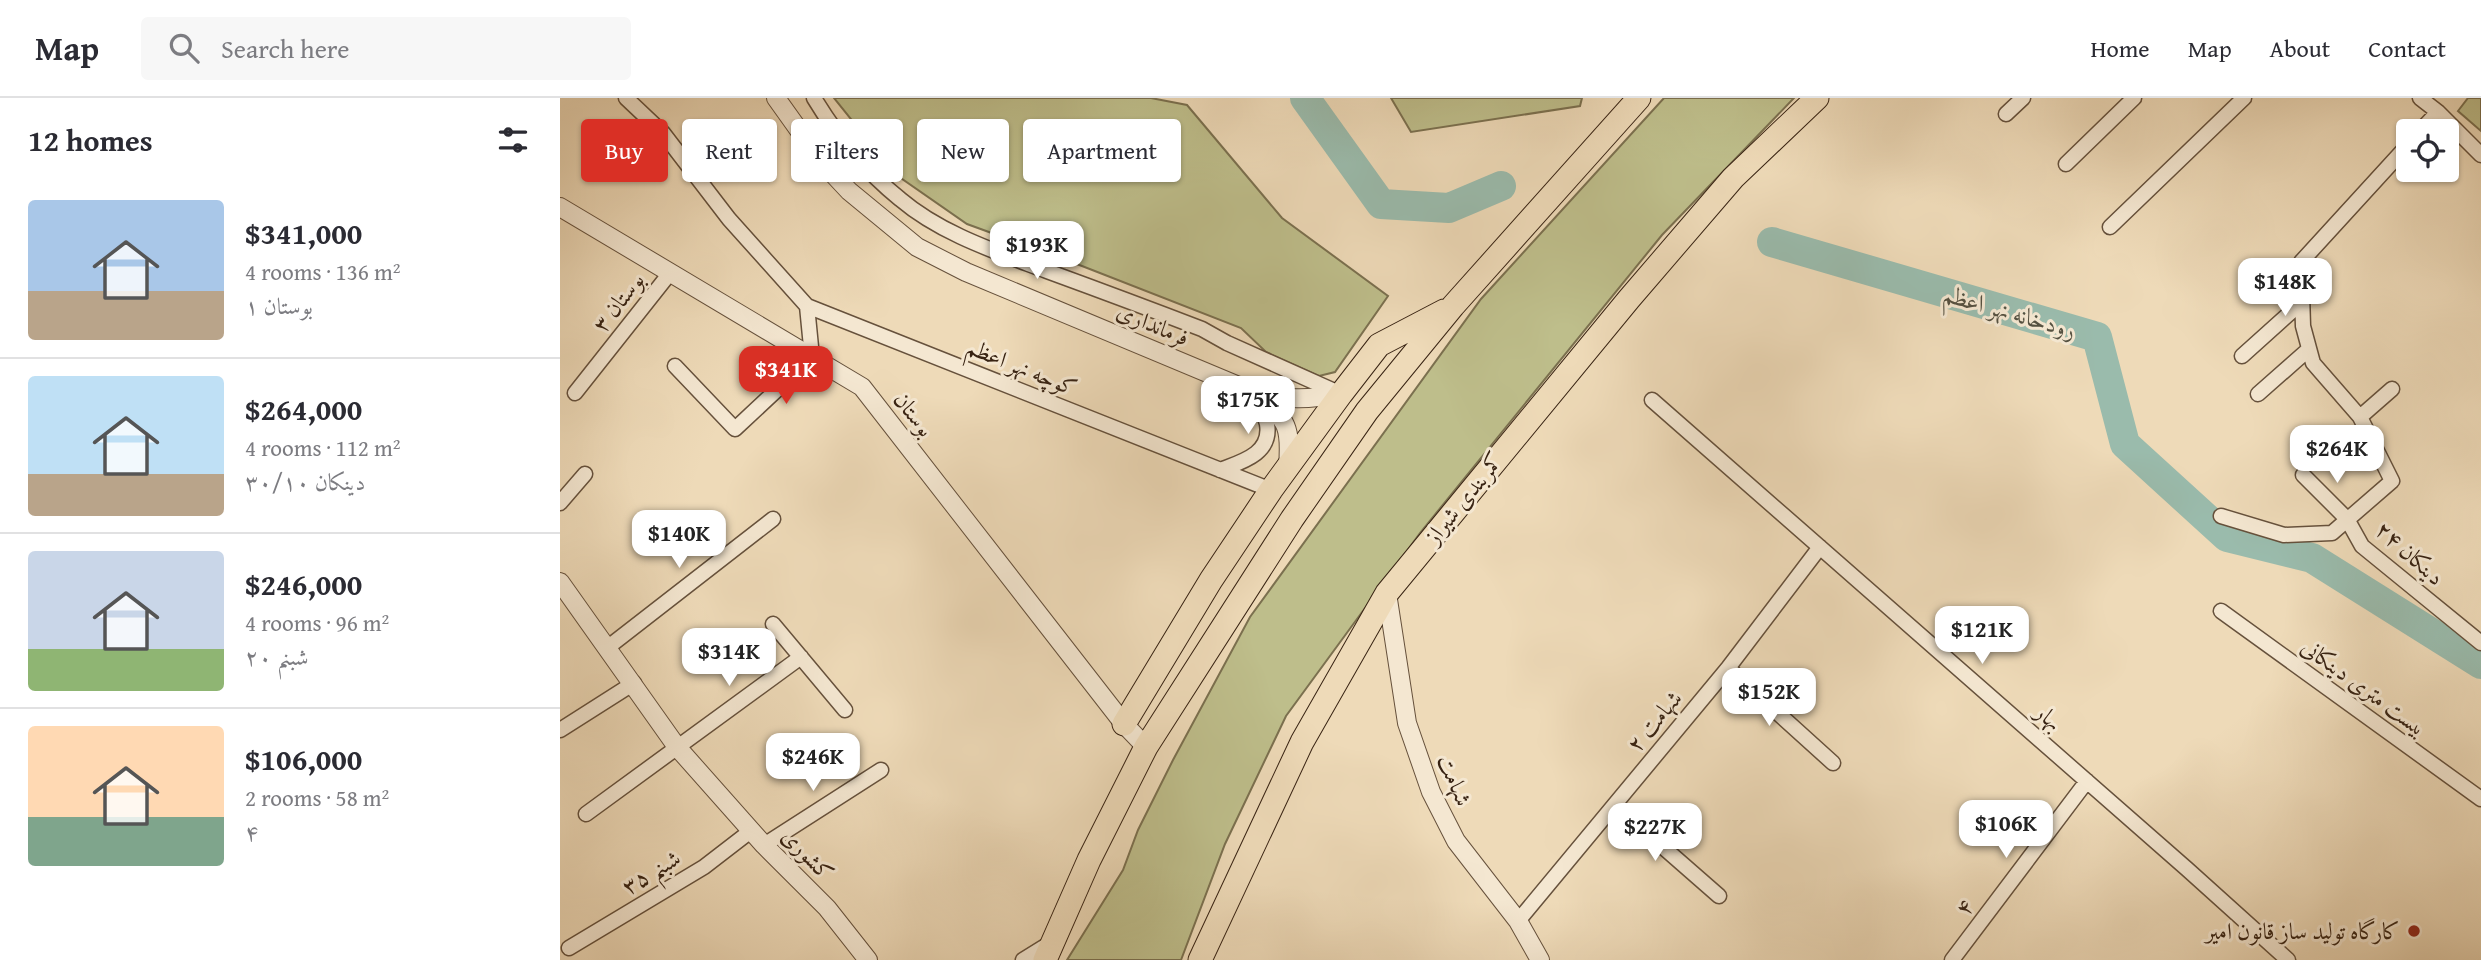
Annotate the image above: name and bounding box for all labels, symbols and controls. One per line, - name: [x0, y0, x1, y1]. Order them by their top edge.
- search box: [141, 17, 631, 80]
- text: Map: [35, 24, 99, 72]
- icon: search: [165, 29, 203, 67]
- text: Search here: [221, 29, 349, 68]
- text: Home: [2091, 31, 2150, 66]
- text: Map: [2188, 31, 2232, 66]
- text: About: [2270, 31, 2330, 66]
- text: Contact: [2368, 31, 2446, 66]
- text: 12 homes: [28, 118, 153, 162]
- chip: Buy: [581, 119, 668, 182]
- chip: Rent: [682, 119, 777, 182]
- chip: Filters: [791, 119, 903, 182]
- chip: New: [917, 119, 1009, 182]
- chip: Apartment: [1023, 119, 1181, 182]
- map controls: [2396, 119, 2459, 182]
- button: locate: [2396, 119, 2459, 182]
- icon: filters: [494, 121, 532, 159]
- text: $341,000: [245, 211, 362, 255]
- pin: $193K: [988, 222, 1086, 281]
- text: $193K: [1006, 227, 1068, 260]
- icon: home: [84, 228, 168, 312]
- text: 4 rooms · 136 m²: [245, 255, 400, 288]
- pin: $148K: [2236, 258, 2334, 318]
- text: $148K: [2254, 264, 2316, 297]
- street label: ۳ بوستان: [584, 265, 652, 339]
- water label: رودخانه نهر اعظم: [1938, 276, 2081, 352]
- text: ۱ بوستان: [245, 289, 313, 322]
- street label: فرمانداری: [1112, 294, 1194, 353]
- street label: کوچه نهر اعظم: [960, 329, 1082, 409]
- pin: $341K: [737, 346, 835, 406]
- text: $341K: [755, 352, 817, 385]
- pin: $175K: [1199, 376, 1297, 436]
- text: $175K: [1217, 382, 1279, 415]
- street label: بوستان: [886, 384, 943, 443]
- text: $264,000: [245, 387, 362, 431]
- icon: home: [84, 404, 168, 488]
- pin: $264K: [2288, 426, 2386, 485]
- text: 4 rooms · 112 m²: [245, 431, 400, 464]
- text: $264K: [2306, 431, 2368, 464]
- street label: کمربندی شیراز: [1415, 445, 1511, 552]
- text: ۳۰/۱۰ دینکان: [245, 465, 365, 498]
- pin: $140K: [630, 510, 728, 570]
- street label: ۲۴ دینکان: [2369, 513, 2452, 593]
- text: $140K: [648, 516, 710, 549]
- text: $246,000: [245, 562, 362, 606]
- icon: home: [84, 579, 168, 663]
- text: 4 rooms · 96 m²: [245, 606, 389, 639]
- pin: $121K: [1933, 606, 2031, 666]
- text: $121K: [1951, 612, 2013, 645]
- pin: $314K: [680, 628, 778, 688]
- street label: بیست متری دینکانی: [2295, 630, 2434, 743]
- text: $314K: [698, 634, 760, 667]
- text: ۲۰ شبنم: [245, 640, 309, 673]
- pin: $152K: [1720, 668, 1818, 728]
- text: $152K: [1738, 674, 1800, 707]
- street label: ۲ شهامت: [1618, 683, 1689, 759]
- street label: بهار: [2027, 694, 2070, 738]
- pin: $246K: [764, 734, 862, 793]
- text: $106,000: [245, 737, 362, 781]
- text: $246K: [782, 739, 844, 772]
- street label: شهامت: [1430, 749, 1481, 811]
- icon: home: [84, 754, 168, 838]
- text: 2 rooms · 58 m²: [245, 781, 389, 814]
- pin: $106K: [1957, 800, 2055, 860]
- pin: $227K: [1606, 804, 1704, 863]
- text: $106K: [1975, 806, 2037, 839]
- text: $227K: [1624, 809, 1686, 842]
- text: ۴: [245, 815, 258, 848]
- street label: کشوری: [775, 820, 842, 888]
- street label: ۳۵ شبنم: [615, 841, 690, 908]
- street label: ۴: [1946, 891, 1981, 922]
- place label: کارگاه تولید ساز قانون امیر: [2203, 914, 2400, 947]
- marker: کارگاه تولید ساز قانون امیر: [2406, 923, 2422, 939]

